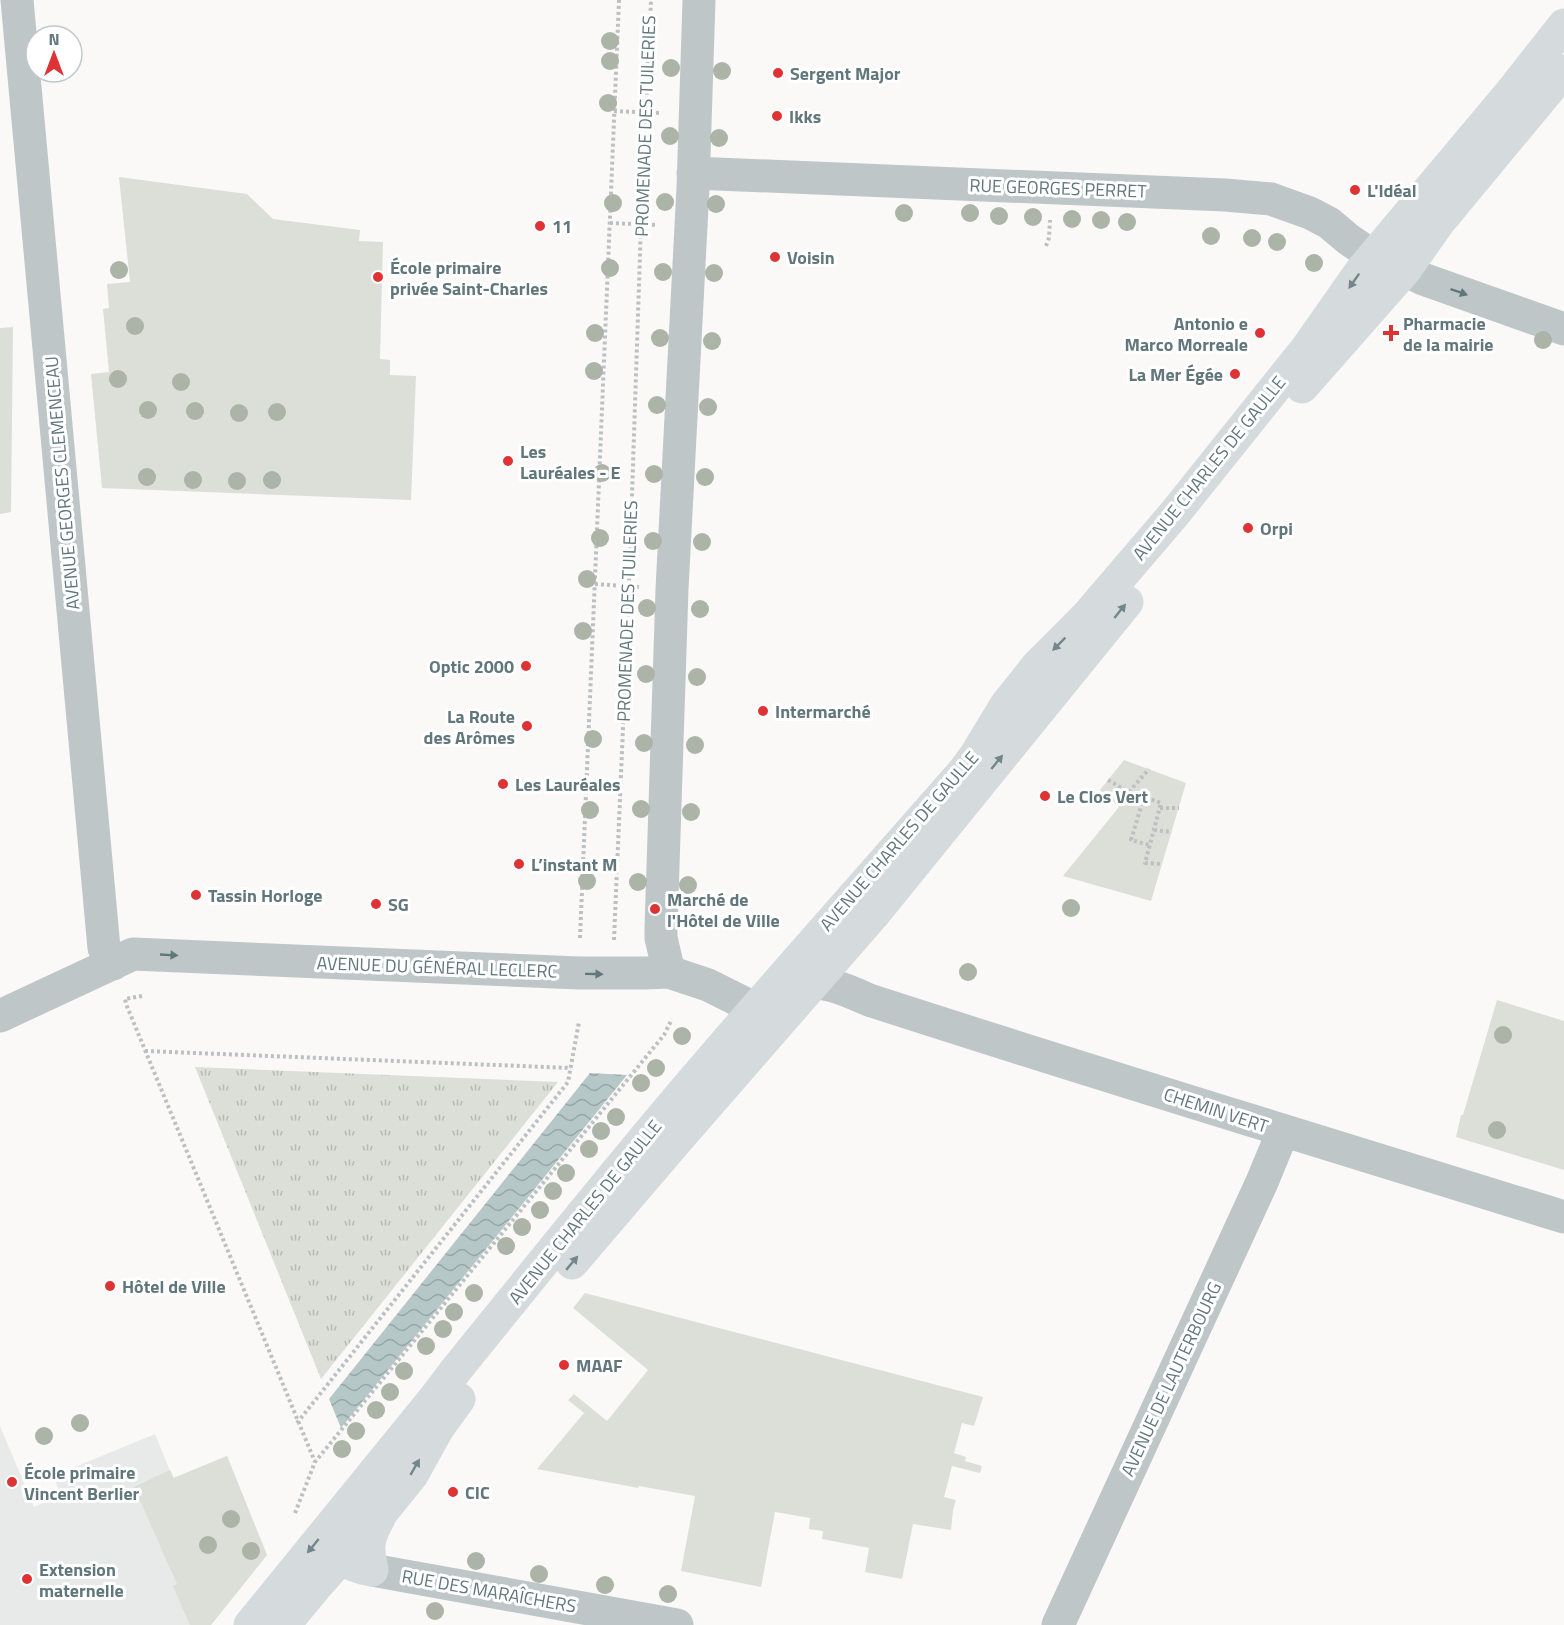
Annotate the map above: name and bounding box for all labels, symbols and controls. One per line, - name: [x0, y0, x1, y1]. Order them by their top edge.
- street label: PROMENADE DES TUILERIES: [628, 15, 662, 237]
- north arrow: [24, 24, 84, 84]
- text: N: [48, 27, 60, 51]
- place label: Sergent Major: [790, 60, 901, 87]
- marker: Sergent Major: [771, 66, 785, 80]
- place label: Ikks: [789, 103, 821, 130]
- marker: Ikks: [770, 109, 784, 123]
- street label: RUE GEORGES PERRET: [969, 171, 1148, 205]
- place label: L'Idéal: [1367, 177, 1417, 204]
- marker: L'Idéal: [1348, 183, 1362, 197]
- place label: 11: [552, 213, 572, 240]
- marker: 11: [533, 219, 547, 233]
- place label: Voisin: [787, 244, 835, 271]
- marker: Voisin: [768, 250, 782, 264]
- place label: École primaire privée Saint-Charles: [390, 254, 548, 302]
- marker: École primaire privée Saint-Charles: [371, 270, 385, 284]
- one-way arrow: [1349, 273, 1360, 289]
- one-way arrow: [1450, 287, 1468, 297]
- place label: Antonio e Marco Morreale: [1124, 310, 1248, 358]
- place label: Pharmacie de la mairie: [1403, 310, 1494, 358]
- marker: Antonio e Marco Morreale: [1253, 326, 1267, 340]
- marker: Pharmacie de la mairie: [1384, 326, 1398, 340]
- street label: AVENUE GEORGES CLEMENCEAU: [37, 355, 87, 611]
- place label: La Mer Égée: [1128, 361, 1223, 388]
- marker: La Mer Égée: [1228, 367, 1242, 381]
- street label: AVENUE CHARLES DE GAULLE: [1126, 370, 1292, 566]
- place label: Les Lauréales - E: [520, 438, 621, 486]
- marker: Les Lauréales - E: [501, 454, 515, 468]
- street label: PROMENADE DES TUILERIES: [610, 500, 644, 722]
- place label: Orpi: [1260, 515, 1293, 542]
- marker: Orpi: [1241, 521, 1255, 535]
- one-way arrow: [1113, 604, 1126, 619]
- one-way arrow: [1052, 636, 1066, 650]
- place label: Optic 2000: [429, 653, 514, 680]
- marker: Optic 2000: [519, 659, 533, 673]
- place label: Intermarché: [775, 698, 871, 725]
- place label: La Route des Arômes: [424, 703, 515, 751]
- marker: Intermarché: [756, 704, 770, 718]
- marker: La Route des Arômes: [520, 719, 534, 733]
- street label: AVENUE CHARLES DE GAULLE: [813, 745, 985, 937]
- one-way arrow: [991, 754, 1004, 770]
- place label: Les Lauréales: [515, 771, 620, 798]
- marker: Les Lauréales: [496, 777, 510, 791]
- place label: Le Clos Vert: [1057, 783, 1149, 810]
- marker: Le Clos Vert: [1038, 789, 1052, 803]
- place label: L’instant M: [531, 851, 617, 878]
- marker: L’instant M: [512, 857, 526, 871]
- place label: Tassin Horloge: [208, 882, 323, 909]
- place label: Marché de l'Hôtel de Ville: [667, 886, 780, 934]
- marker: Tassin Horloge: [189, 888, 203, 902]
- place label: SG: [388, 891, 409, 918]
- marker: SG: [369, 897, 383, 911]
- marker: Marché de l'Hôtel de Ville: [648, 902, 662, 916]
- street label: AVENUE DU GÉNÉRAL LECLERC: [316, 949, 558, 985]
- one-way arrow: [159, 951, 178, 960]
- one-way arrow: [585, 969, 604, 978]
- street label: CHEMIN VERT: [1160, 1080, 1272, 1140]
- street label: AVENUE CHARLES DE GAULLE: [502, 1114, 668, 1310]
- one-way arrow: [565, 1256, 578, 1271]
- place label: Hôtel de Ville: [122, 1273, 226, 1300]
- street label: AVENUE DE LAUTERBOURG: [1114, 1277, 1228, 1481]
- marker: Hôtel de Ville: [103, 1279, 117, 1293]
- place label: MAAF: [576, 1352, 623, 1379]
- marker: MAAF: [557, 1358, 571, 1372]
- place label: École primaire Vincent Berlier: [24, 1459, 140, 1507]
- one-way arrow: [410, 1459, 421, 1475]
- marker: École primaire Vincent Berlier: [5, 1475, 19, 1489]
- place label: CIC: [465, 1479, 490, 1506]
- marker: CIC: [446, 1485, 460, 1499]
- one-way arrow: [307, 1538, 320, 1554]
- place label: Extension maternelle: [39, 1556, 124, 1604]
- street label: RUE DES MARAÎCHERS: [400, 1562, 578, 1620]
- marker: Extension maternelle: [20, 1572, 34, 1586]

